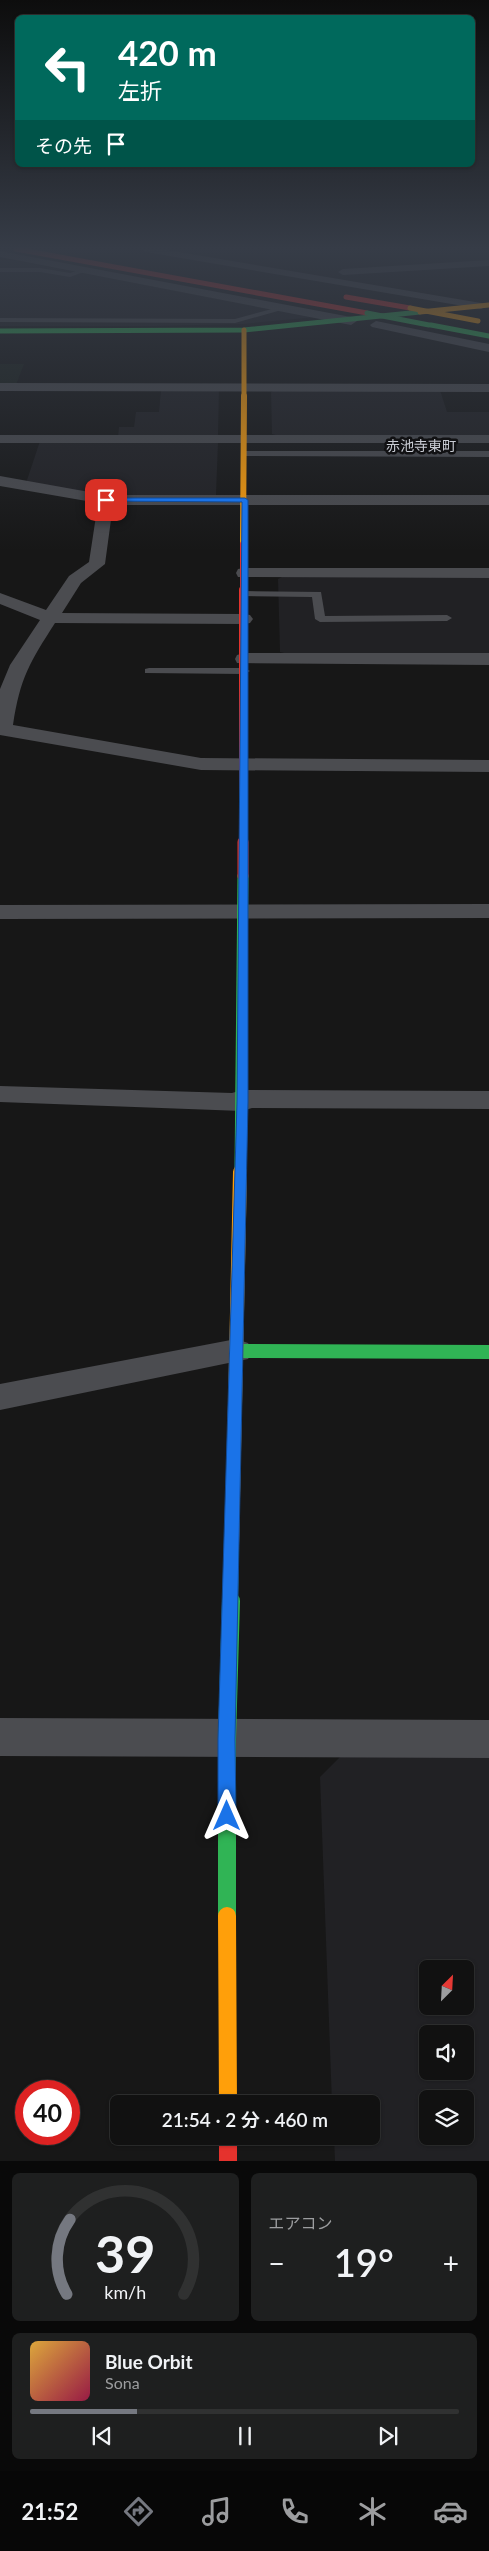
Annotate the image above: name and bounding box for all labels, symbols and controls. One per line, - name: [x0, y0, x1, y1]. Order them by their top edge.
- text: 420 m: [118, 31, 217, 73]
- icon: left: [35, 35, 100, 100]
- text: 左折: [118, 77, 162, 104]
- icon: arrive: [102, 130, 130, 158]
- text: その先: [35, 134, 92, 157]
- district label: 赤池寺東町: [386, 437, 456, 454]
- pin: [85, 479, 127, 521]
- icon: arrive: [92, 486, 120, 514]
- position arrow: [200, 1789, 252, 1841]
- north arrow: [419, 1960, 474, 2015]
- map controls: [419, 1960, 474, 2145]
- button: sound: [419, 2025, 474, 2080]
- speed limit sign: 40: [15, 2080, 80, 2145]
- button: layers: [419, 2090, 474, 2145]
- text: 21:54 · 2 分 · 460 m: [162, 2108, 328, 2131]
- text: エアコン: [269, 2213, 333, 2232]
- text: 39: [95, 2222, 155, 2284]
- text: 19°: [334, 2239, 394, 2285]
- text: −: [269, 2246, 285, 2280]
- text: +: [443, 2246, 459, 2280]
- text: km/h: [104, 2281, 146, 2303]
- text: Blue Orbit: [105, 2350, 193, 2373]
- text: Sona: [105, 2373, 140, 2392]
- icon: previous: [88, 2422, 116, 2450]
- icon: pause: [231, 2422, 259, 2450]
- icon: next: [374, 2422, 402, 2450]
- icon: directions: [121, 2494, 156, 2529]
- icon: music: [199, 2494, 234, 2529]
- icon: phone: [277, 2494, 312, 2529]
- icon: climate: [355, 2494, 390, 2529]
- icon: car: [433, 2494, 468, 2529]
- text: 21:52: [21, 2498, 78, 2525]

